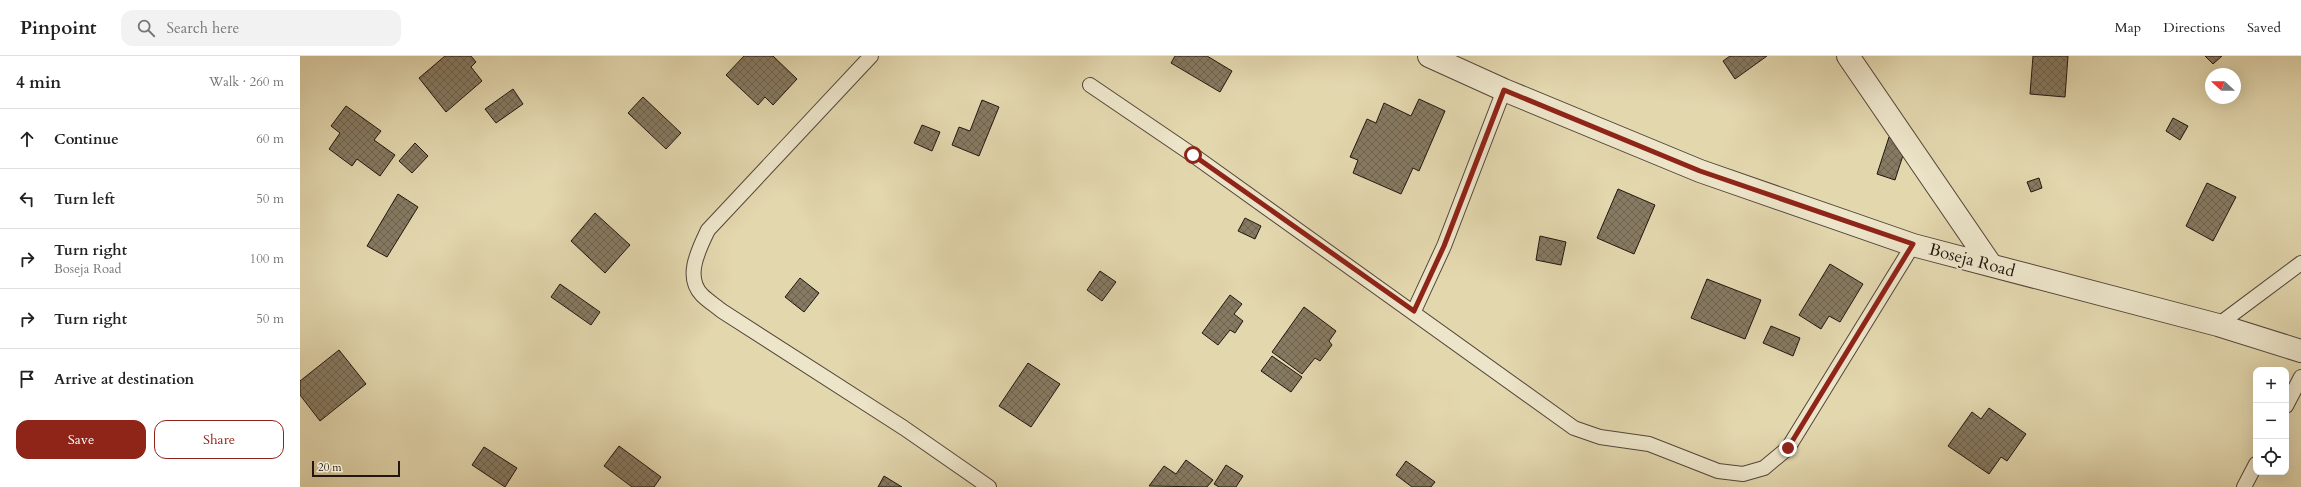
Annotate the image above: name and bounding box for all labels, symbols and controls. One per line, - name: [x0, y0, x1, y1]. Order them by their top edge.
- search box: [121, 10, 401, 46]
- text: Pinpoint: [20, 15, 97, 41]
- icon: search: [135, 17, 157, 39]
- text: Search here: [167, 18, 239, 38]
- text: Map: [2115, 18, 2141, 37]
- text: Directions: [2163, 18, 2225, 37]
- text: Saved: [2247, 18, 2281, 37]
- north arrow: [2205, 68, 2241, 104]
- text: 4 min: [16, 71, 61, 94]
- text: Walk · 260 m: [209, 73, 284, 91]
- icon: ahead: [16, 128, 38, 150]
- text: Continue: [54, 129, 119, 149]
- text: 60 m: [256, 130, 284, 148]
- route start: [1184, 146, 1202, 164]
- icon: left: [16, 188, 38, 210]
- text: Turn left: [54, 189, 115, 209]
- text: 50 m: [256, 190, 284, 208]
- street label: Boseja Road: [1926, 237, 2018, 283]
- text: Turn right: [54, 240, 127, 260]
- icon: right: [16, 248, 38, 270]
- text: 100 m: [250, 250, 284, 268]
- text: Boseja Road: [54, 260, 121, 278]
- icon: right: [16, 308, 38, 330]
- text: Turn right: [54, 309, 127, 329]
- text: 50 m: [256, 310, 284, 328]
- map controls: [2253, 367, 2289, 475]
- button: +: [2253, 367, 2289, 403]
- icon: arrive: [16, 368, 38, 390]
- text: Arrive at destination: [54, 369, 194, 389]
- button: −: [2253, 403, 2289, 439]
- button: Save: [16, 420, 146, 459]
- button: Share: [154, 420, 284, 459]
- route end: [1779, 439, 1797, 457]
- button: locate: [2253, 439, 2289, 475]
- scale bar: [312, 459, 400, 478]
- text: 20 m: [318, 460, 342, 475]

